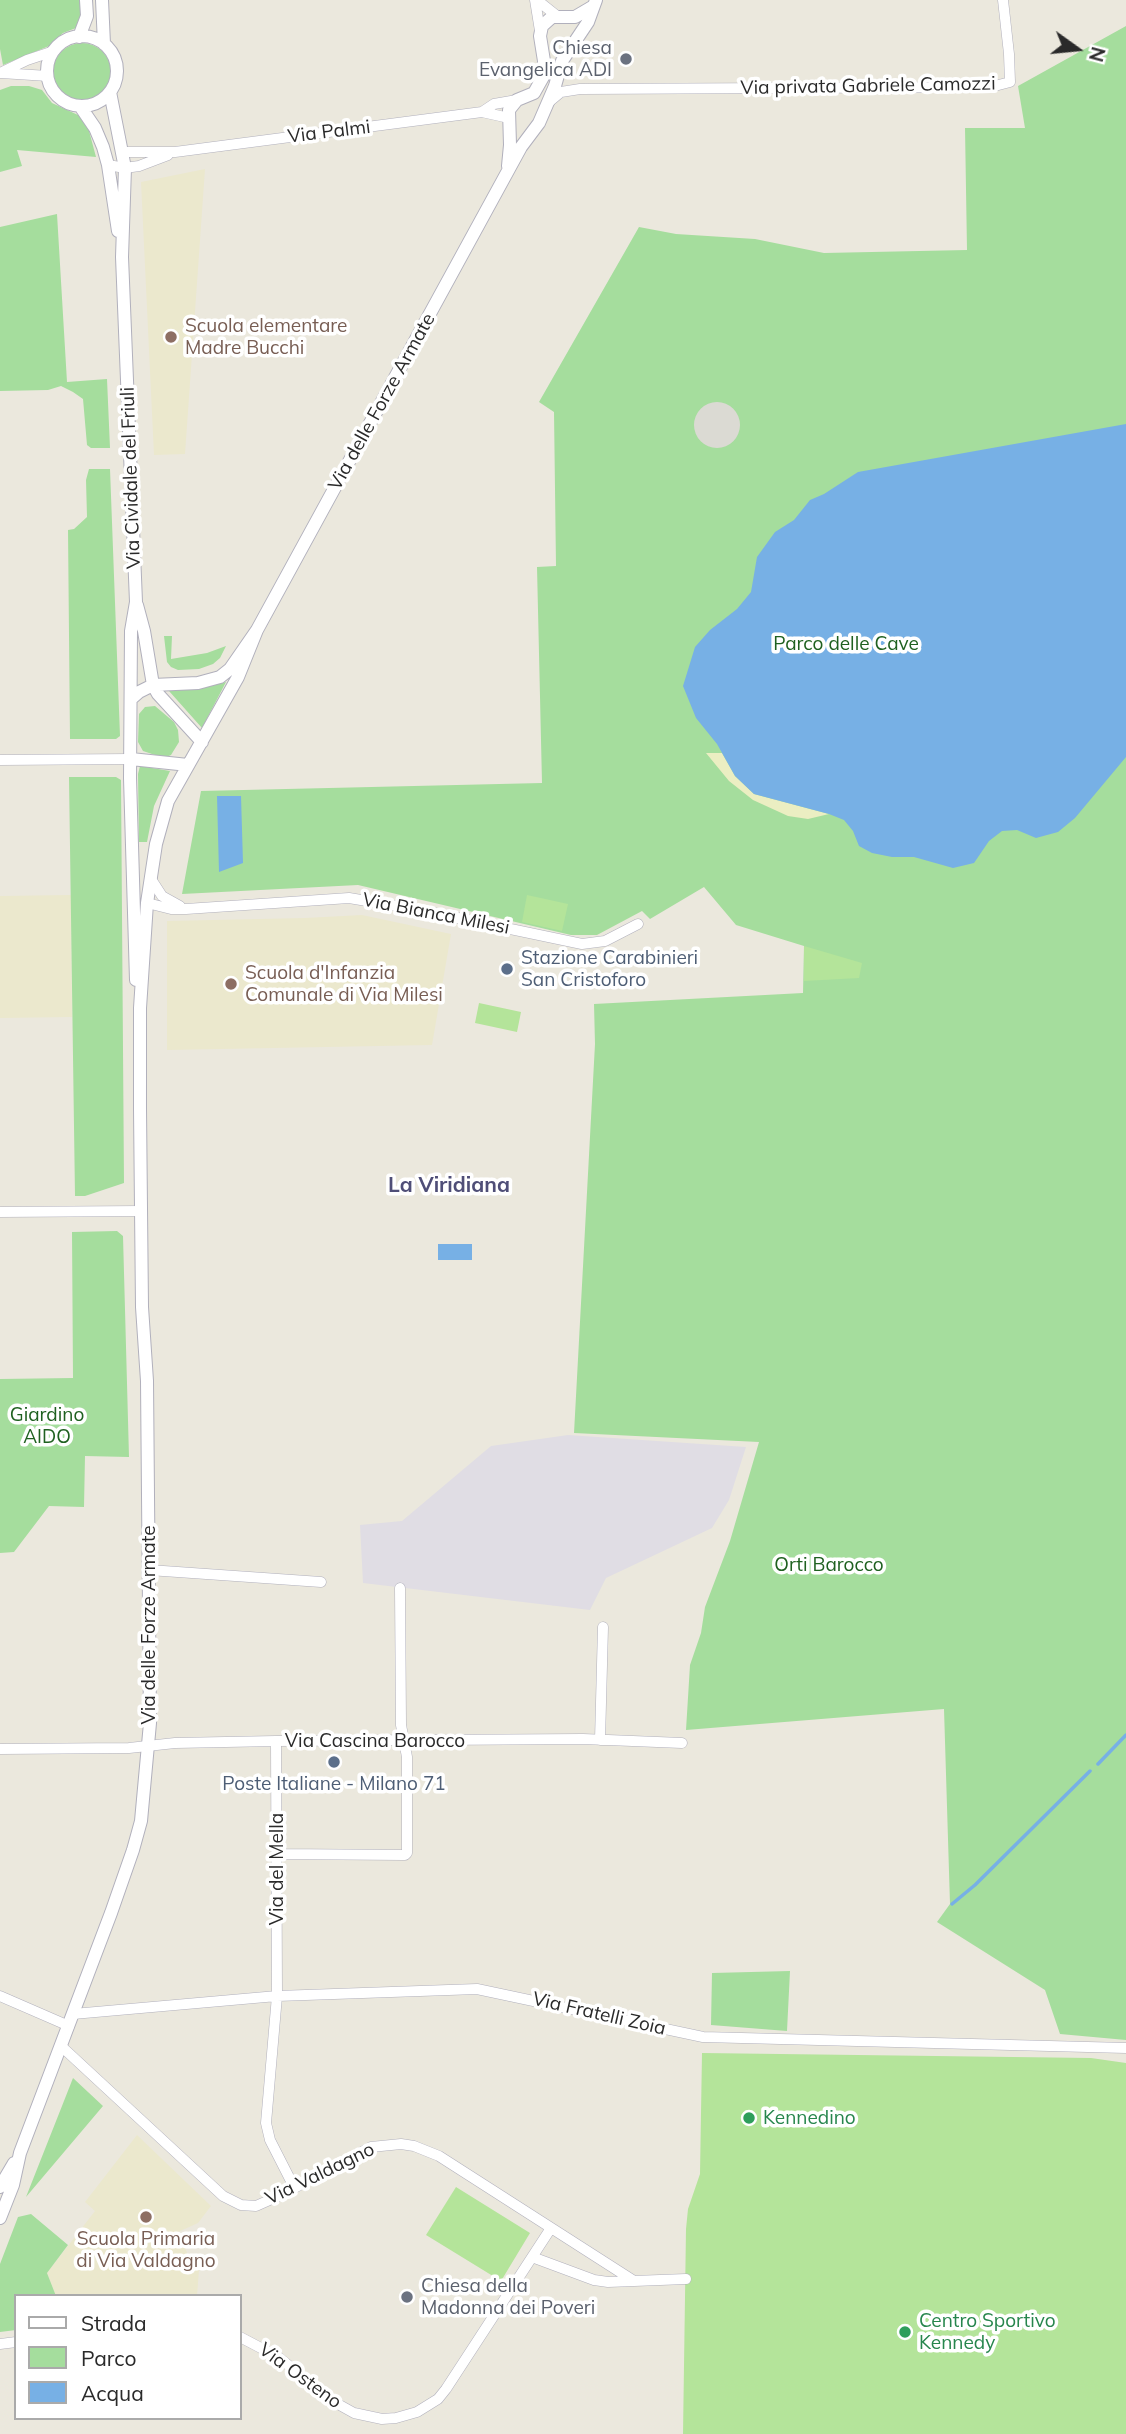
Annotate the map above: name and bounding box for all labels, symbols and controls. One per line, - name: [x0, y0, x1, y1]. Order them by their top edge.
- north arrow: [1042, 14, 1112, 84]
- place label: Chiesa Evangelica ADI: [479, 37, 612, 81]
- text: N: [1084, 44, 1111, 64]
- marker: Chiesa Evangelica ADI: [618, 51, 634, 67]
- street label: Via privata Gabriele Camozzi: [740, 72, 996, 100]
- street label: Via Palmi: [286, 116, 372, 148]
- street label: Via delle Forze Armate: [324, 309, 440, 495]
- place label: Scuola elementare Madre Bucchi: [185, 315, 347, 359]
- marker: Scuola elementare Madre Bucchi: [163, 329, 179, 345]
- street label: Via Cividale del Friuli: [116, 387, 146, 569]
- park label: Parco delle Cave: [773, 633, 919, 655]
- street label: Via Bianca Milesi: [360, 889, 512, 939]
- place label: Stazione Carabinieri San Cristoforo: [521, 947, 698, 991]
- marker: Stazione Carabinieri San Cristoforo: [499, 961, 515, 977]
- place label: Scuola d'Infanzia Comunale di Via Milesi: [245, 962, 443, 1006]
- marker: Scuola d'Infanzia Comunale di Via Milesi: [223, 976, 239, 992]
- district label: La Viridiana: [388, 1173, 510, 1199]
- park label: Giardino AIDO: [10, 1404, 84, 1448]
- street label: Via delle Forze Armate: [138, 1525, 160, 1725]
- park label: Orti Barocco: [774, 1554, 884, 1576]
- street label: Via Cascina Barocco: [285, 1730, 465, 1752]
- marker: Poste Italiane - Milano 71: [326, 1754, 342, 1770]
- place label: Poste Italiane - Milano 71: [222, 1773, 446, 1795]
- street label: Via del Mella: [266, 1813, 288, 1925]
- street label: Via Fratelli Zoia: [530, 1988, 668, 2040]
- place label: Kennedino: [763, 2107, 856, 2129]
- marker: Kennedino: [741, 2110, 757, 2126]
- street label: Via Valdagno: [262, 2138, 378, 2210]
- marker: Scuola Primaria di Via Valdagno: [138, 2209, 154, 2225]
- place label: Scuola Primaria di Via Valdagno: [76, 2228, 216, 2272]
- place label: Chiesa della Madonna dei Poveri: [421, 2275, 595, 2319]
- marker: Chiesa della Madonna dei Poveri: [399, 2289, 415, 2305]
- legend: [14, 2294, 242, 2420]
- text: Strada: [81, 2310, 147, 2336]
- place label: Centro Sportivo Kennedy: [919, 2310, 1055, 2354]
- marker: Centro Sportivo Kennedy: [897, 2324, 913, 2340]
- street label: Via Osteno: [254, 2338, 346, 2414]
- text: Parco: [81, 2345, 136, 2371]
- text: Acqua: [81, 2380, 144, 2406]

